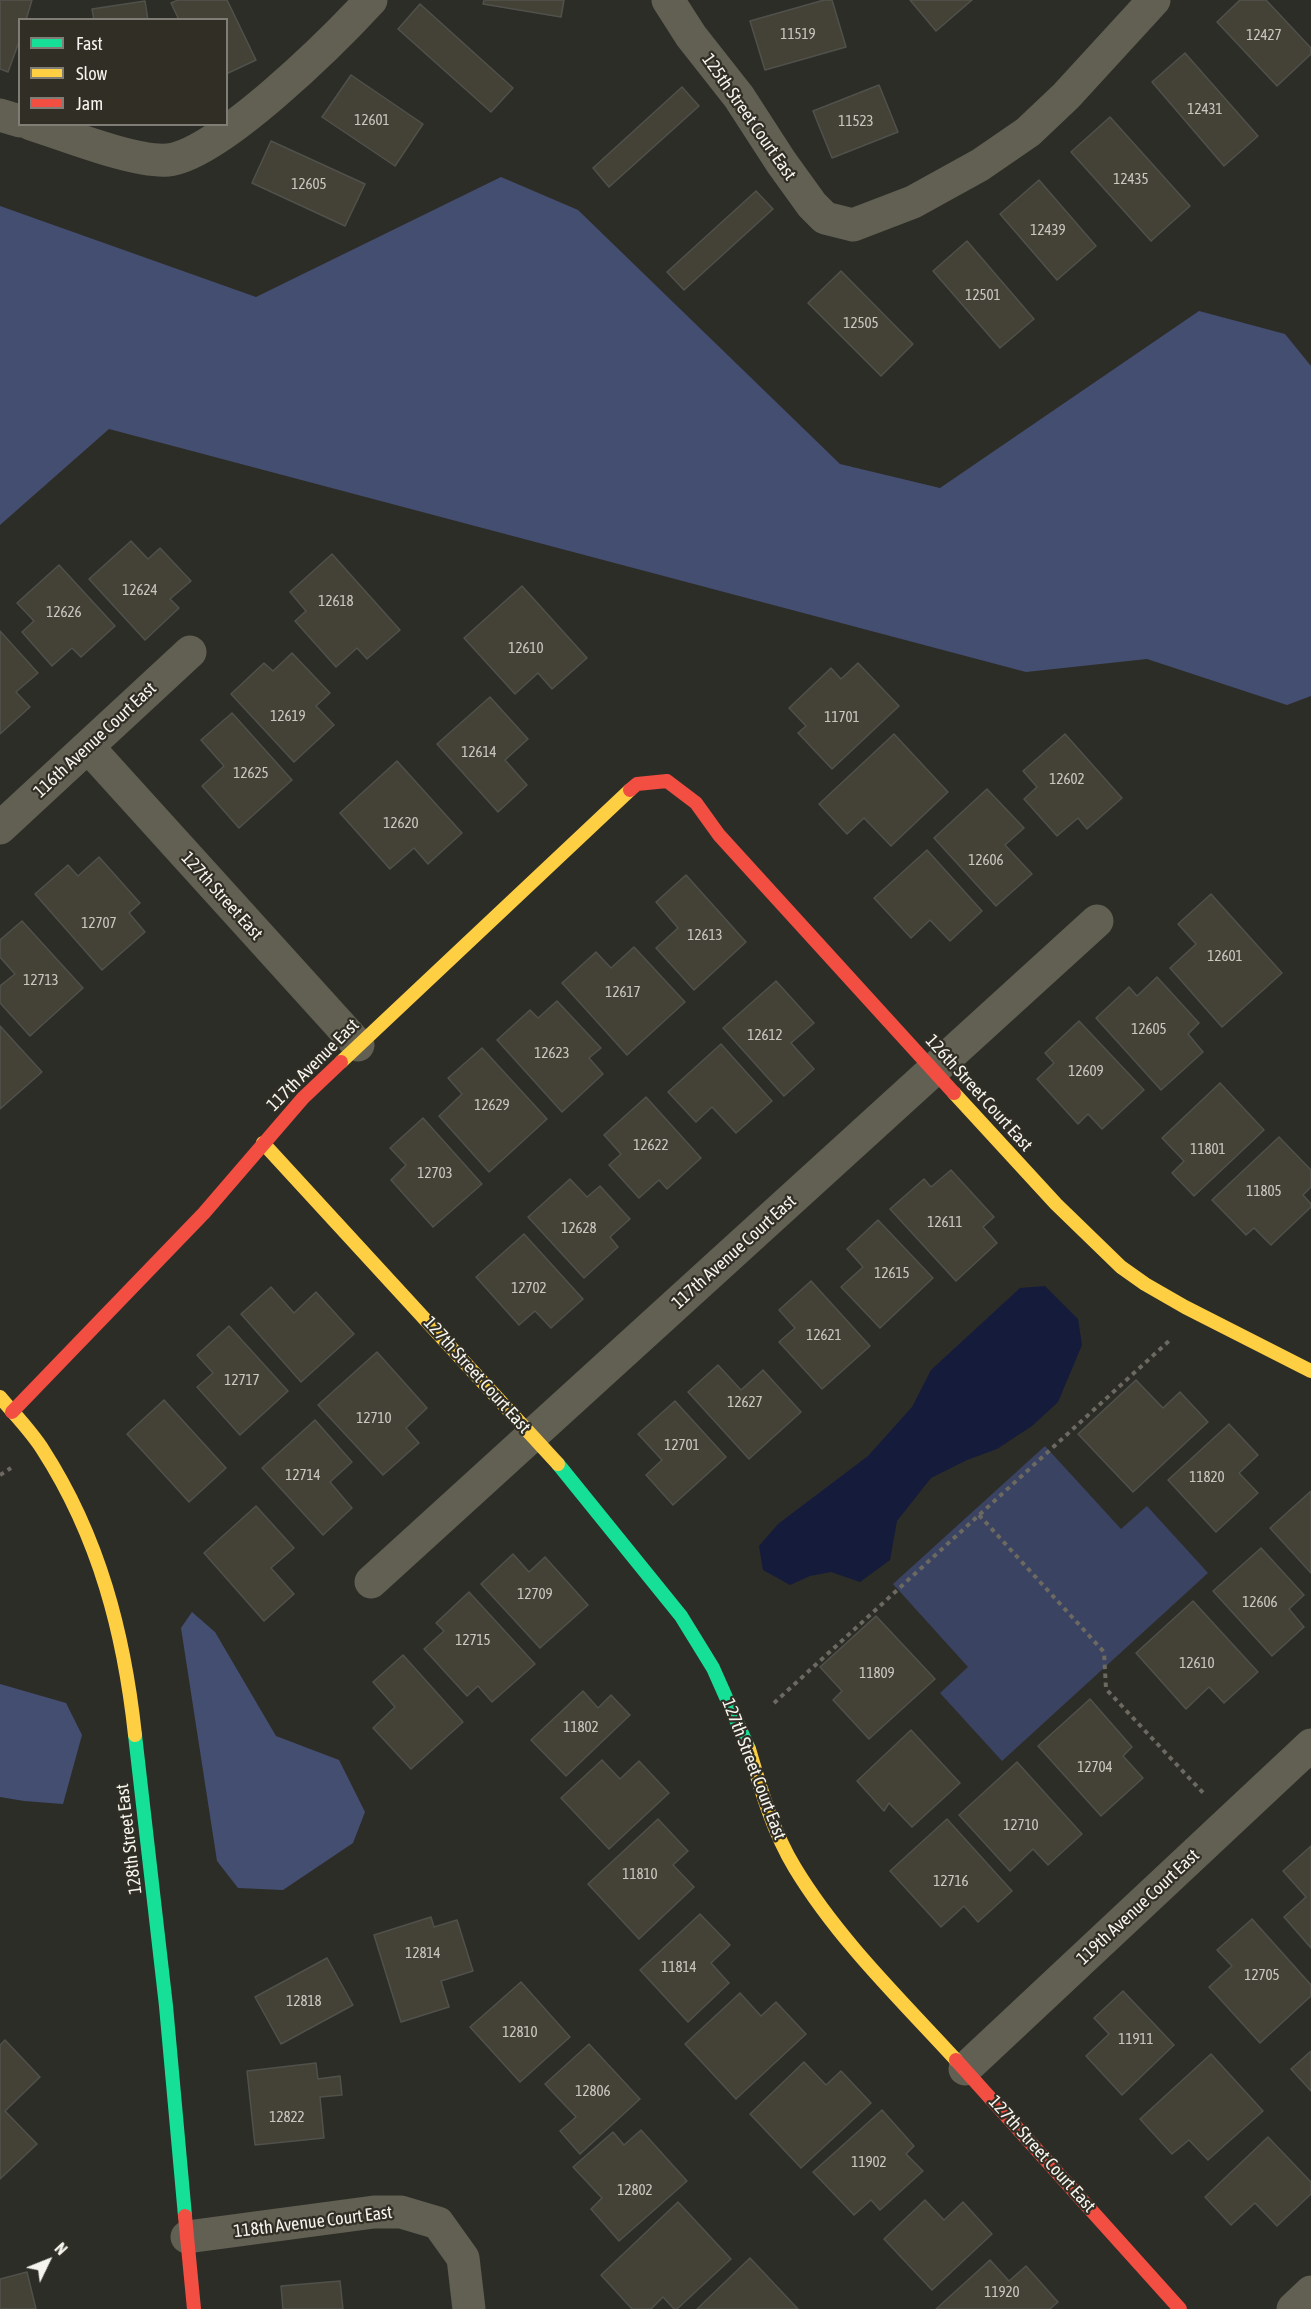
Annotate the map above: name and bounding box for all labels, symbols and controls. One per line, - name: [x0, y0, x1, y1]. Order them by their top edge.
- legend: [18, 18, 228, 126]
- house number: 11519: [780, 25, 816, 43]
- house number: 12427: [1246, 26, 1282, 44]
- text: Fast: [76, 33, 103, 54]
- street label: 125th Street Court East: [697, 50, 801, 184]
- text: Slow: [76, 63, 107, 84]
- text: Jam: [76, 93, 103, 114]
- house number: 12431: [1187, 100, 1223, 118]
- house number: 12601: [354, 111, 390, 129]
- house number: 11523: [838, 112, 874, 130]
- house number: 12435: [1113, 170, 1149, 188]
- house number: 12605: [291, 175, 327, 193]
- house number: 12439: [1030, 221, 1066, 239]
- house number: 12501: [965, 286, 1001, 304]
- house number: 12505: [843, 314, 879, 332]
- house number: 12624: [122, 581, 158, 599]
- house number: 12618: [318, 592, 354, 610]
- house number: 12626: [46, 603, 82, 621]
- house number: 12610: [508, 639, 544, 657]
- street label: 116th Avenue Court East: [29, 678, 161, 802]
- house number: 12619: [270, 707, 306, 725]
- house number: 11701: [824, 708, 860, 726]
- house number: 12614: [461, 743, 497, 761]
- house number: 12625: [233, 764, 269, 782]
- house number: 12602: [1049, 770, 1085, 788]
- house number: 12620: [383, 814, 419, 832]
- street label: 127th Street East: [177, 847, 267, 945]
- house number: 12606: [968, 851, 1004, 869]
- house number: 12707: [81, 914, 117, 932]
- house number: 12613: [687, 926, 723, 944]
- house number: 12601: [1207, 947, 1243, 965]
- house number: 12713: [23, 971, 59, 989]
- house number: 12617: [605, 983, 641, 1001]
- street label: 117th Avenue East: [262, 1014, 364, 1116]
- house number: 12605: [1131, 1020, 1167, 1038]
- house number: 12612: [747, 1026, 783, 1044]
- street label: 126th Street Court East: [921, 1030, 1037, 1156]
- house number: 12623: [534, 1044, 570, 1062]
- house number: 12609: [1068, 1062, 1104, 1080]
- house number: 12629: [474, 1096, 510, 1114]
- house number: 12622: [633, 1136, 669, 1154]
- house number: 11801: [1190, 1140, 1226, 1158]
- house number: 12703: [417, 1164, 453, 1182]
- house number: 11805: [1246, 1182, 1282, 1200]
- street label: 117th Avenue Court East: [667, 1191, 801, 1313]
- house number: 12611: [927, 1213, 963, 1231]
- house number: 12628: [561, 1219, 597, 1237]
- house number: 12615: [874, 1264, 910, 1282]
- house number: 12702: [511, 1279, 547, 1297]
- street label: 127th Street Court East: [419, 1312, 535, 1438]
- house number: 12621: [806, 1326, 842, 1344]
- house number: 12717: [224, 1371, 260, 1389]
- house number: 12627: [727, 1393, 763, 1411]
- house number: 12710: [356, 1409, 392, 1427]
- house number: 12701: [664, 1436, 700, 1454]
- house number: 12714: [285, 1466, 321, 1484]
- house number: 11820: [1189, 1468, 1225, 1486]
- house number: 12709: [517, 1585, 553, 1603]
- house number: 12606: [1242, 1593, 1278, 1611]
- house number: 12715: [455, 1631, 491, 1649]
- house number: 12610: [1179, 1654, 1215, 1672]
- house number: 11809: [859, 1664, 895, 1682]
- street label: 127th Street Court East: [717, 1695, 791, 1843]
- house number: 11802: [563, 1718, 599, 1736]
- house number: 12704: [1077, 1758, 1113, 1776]
- street label: 128th Street East: [111, 1782, 147, 1896]
- house number: 12710: [1003, 1816, 1039, 1834]
- street label: 119th Avenue Court East: [1072, 1845, 1204, 1969]
- house number: 11810: [622, 1865, 658, 1883]
- house number: 12716: [933, 1872, 969, 1890]
- house number: 12814: [405, 1944, 441, 1962]
- house number: 11814: [661, 1958, 697, 1976]
- house number: 12705: [1244, 1966, 1280, 1984]
- house number: 12818: [286, 1992, 322, 2010]
- house number: 12810: [502, 2023, 538, 2041]
- house number: 11911: [1118, 2030, 1154, 2048]
- house number: 12806: [575, 2082, 611, 2100]
- street label: 127th Street Court East: [984, 2091, 1100, 2217]
- house number: 12822: [269, 2108, 305, 2126]
- house number: 11902: [851, 2153, 887, 2171]
- house number: 12802: [617, 2181, 653, 2199]
- street label: 118th Avenue Court East: [232, 2202, 394, 2242]
- north arrow: [18, 2231, 78, 2291]
- text: N: [51, 2239, 71, 2258]
- house number: 11920: [984, 2283, 1020, 2301]

